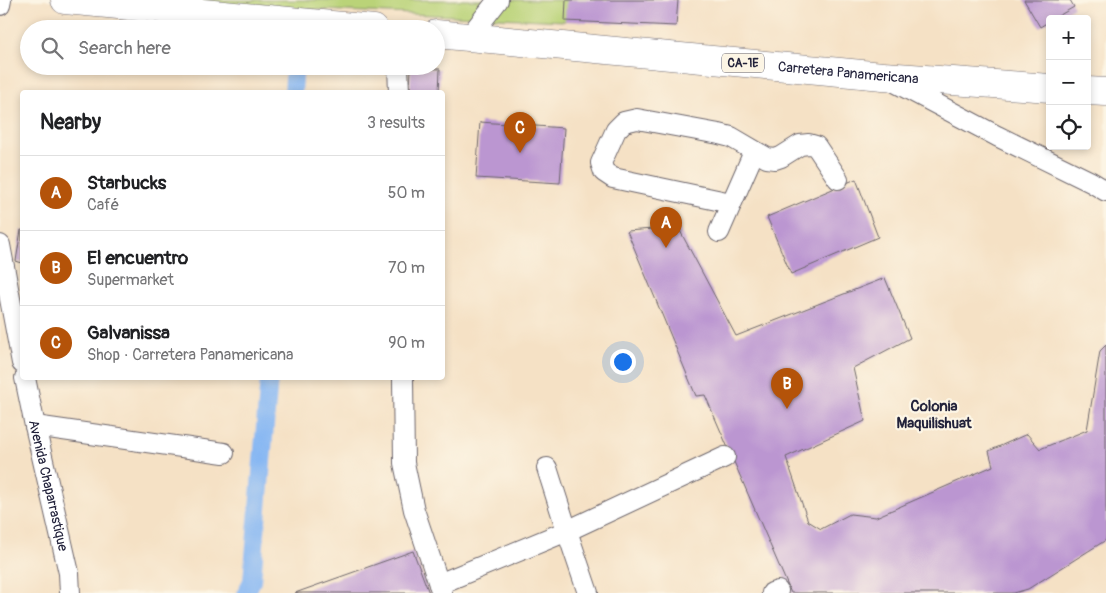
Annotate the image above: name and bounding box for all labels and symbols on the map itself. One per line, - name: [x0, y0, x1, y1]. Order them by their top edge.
- road number: CA-1E: [722, 54, 764, 72]
- street label: Carretera Panamericana: [777, 58, 919, 87]
- pin: C: [504, 112, 536, 153]
- pin: A: [650, 207, 682, 248]
- your location: [610, 349, 636, 375]
- pin: B: [771, 368, 803, 409]
- district label: Colonia Maquilishuat: [896, 397, 973, 433]
- street label: Avenida Chaparrastique: [25, 418, 72, 553]

